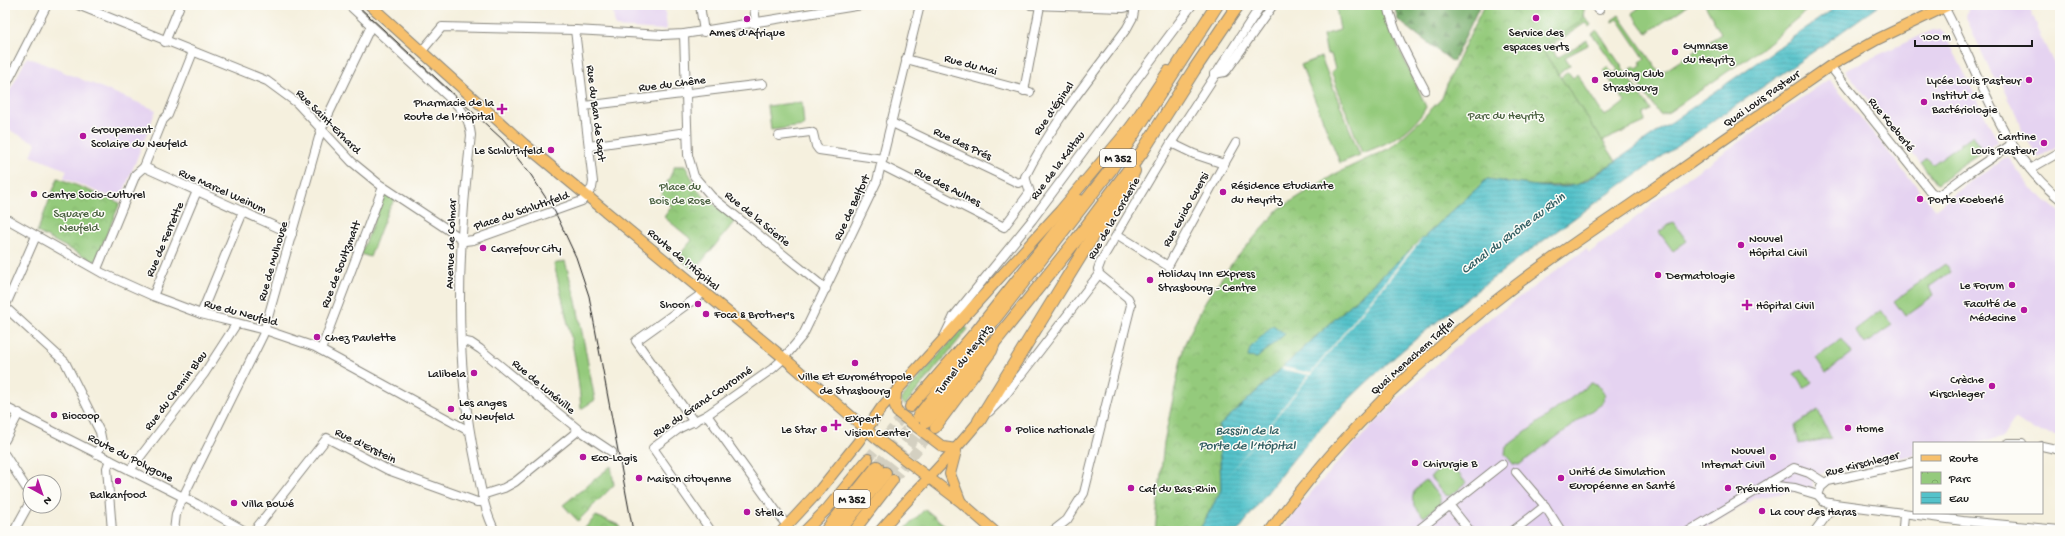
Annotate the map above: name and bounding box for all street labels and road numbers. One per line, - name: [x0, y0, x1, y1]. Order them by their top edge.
- street label: Rue du Mai: [943, 52, 999, 80]
- street label: Rue du Ban de Sapt: [582, 64, 608, 163]
- street label: Quai Louis Pasteur: [1721, 67, 1805, 131]
- street label: Rue du Chêne: [638, 74, 707, 96]
- street label: Rue d'Épinal: [1031, 79, 1078, 139]
- street label: Rue Saint-Erhard: [292, 87, 364, 159]
- street label: Rue Koeberlé: [1864, 95, 1917, 156]
- street label: Rue des Prés: [931, 125, 994, 165]
- street label: Rue de la Kaltau: [1028, 129, 1089, 203]
- road number: M 352: [1100, 149, 1136, 167]
- street label: Rue des Aulnes: [911, 165, 983, 211]
- street label: Rue Marcel Weinum: [176, 166, 269, 218]
- street label: Rue Guido Guersi: [1160, 170, 1213, 250]
- street label: Rue de Belfort: [831, 172, 875, 243]
- street label: Rue de la Corderie: [1086, 175, 1144, 263]
- street label: Place du Schluthfeld: [471, 189, 572, 235]
- street label: Rue de la Scierie: [721, 189, 793, 251]
- street label: Avenue de Colmar: [443, 197, 461, 289]
- street label: Rue de Ferrette: [144, 199, 188, 279]
- street label: Rue de Soultzmatt: [319, 218, 365, 310]
- street label: Rue de Mulhouse: [256, 219, 292, 303]
- street label: Route de l'Hôpital: [644, 226, 722, 295]
- street label: Rue du Neufeld: [202, 297, 280, 331]
- street label: Quai Menachem Taffel: [1368, 316, 1458, 399]
- street label: Tunnel du Heyritz: [932, 322, 997, 399]
- street label: Rue du Chemin Bleu: [142, 348, 211, 434]
- street label: Rue de Lunéville: [508, 357, 578, 419]
- street label: Rue du Grand Couronné: [651, 364, 756, 441]
- street label: Rue d'Erstein: [332, 426, 398, 468]
- street label: Route du Polygone: [85, 431, 176, 487]
- street label: Rue Kirschleger: [1824, 449, 1902, 481]
- road number: M 352: [834, 490, 870, 508]

